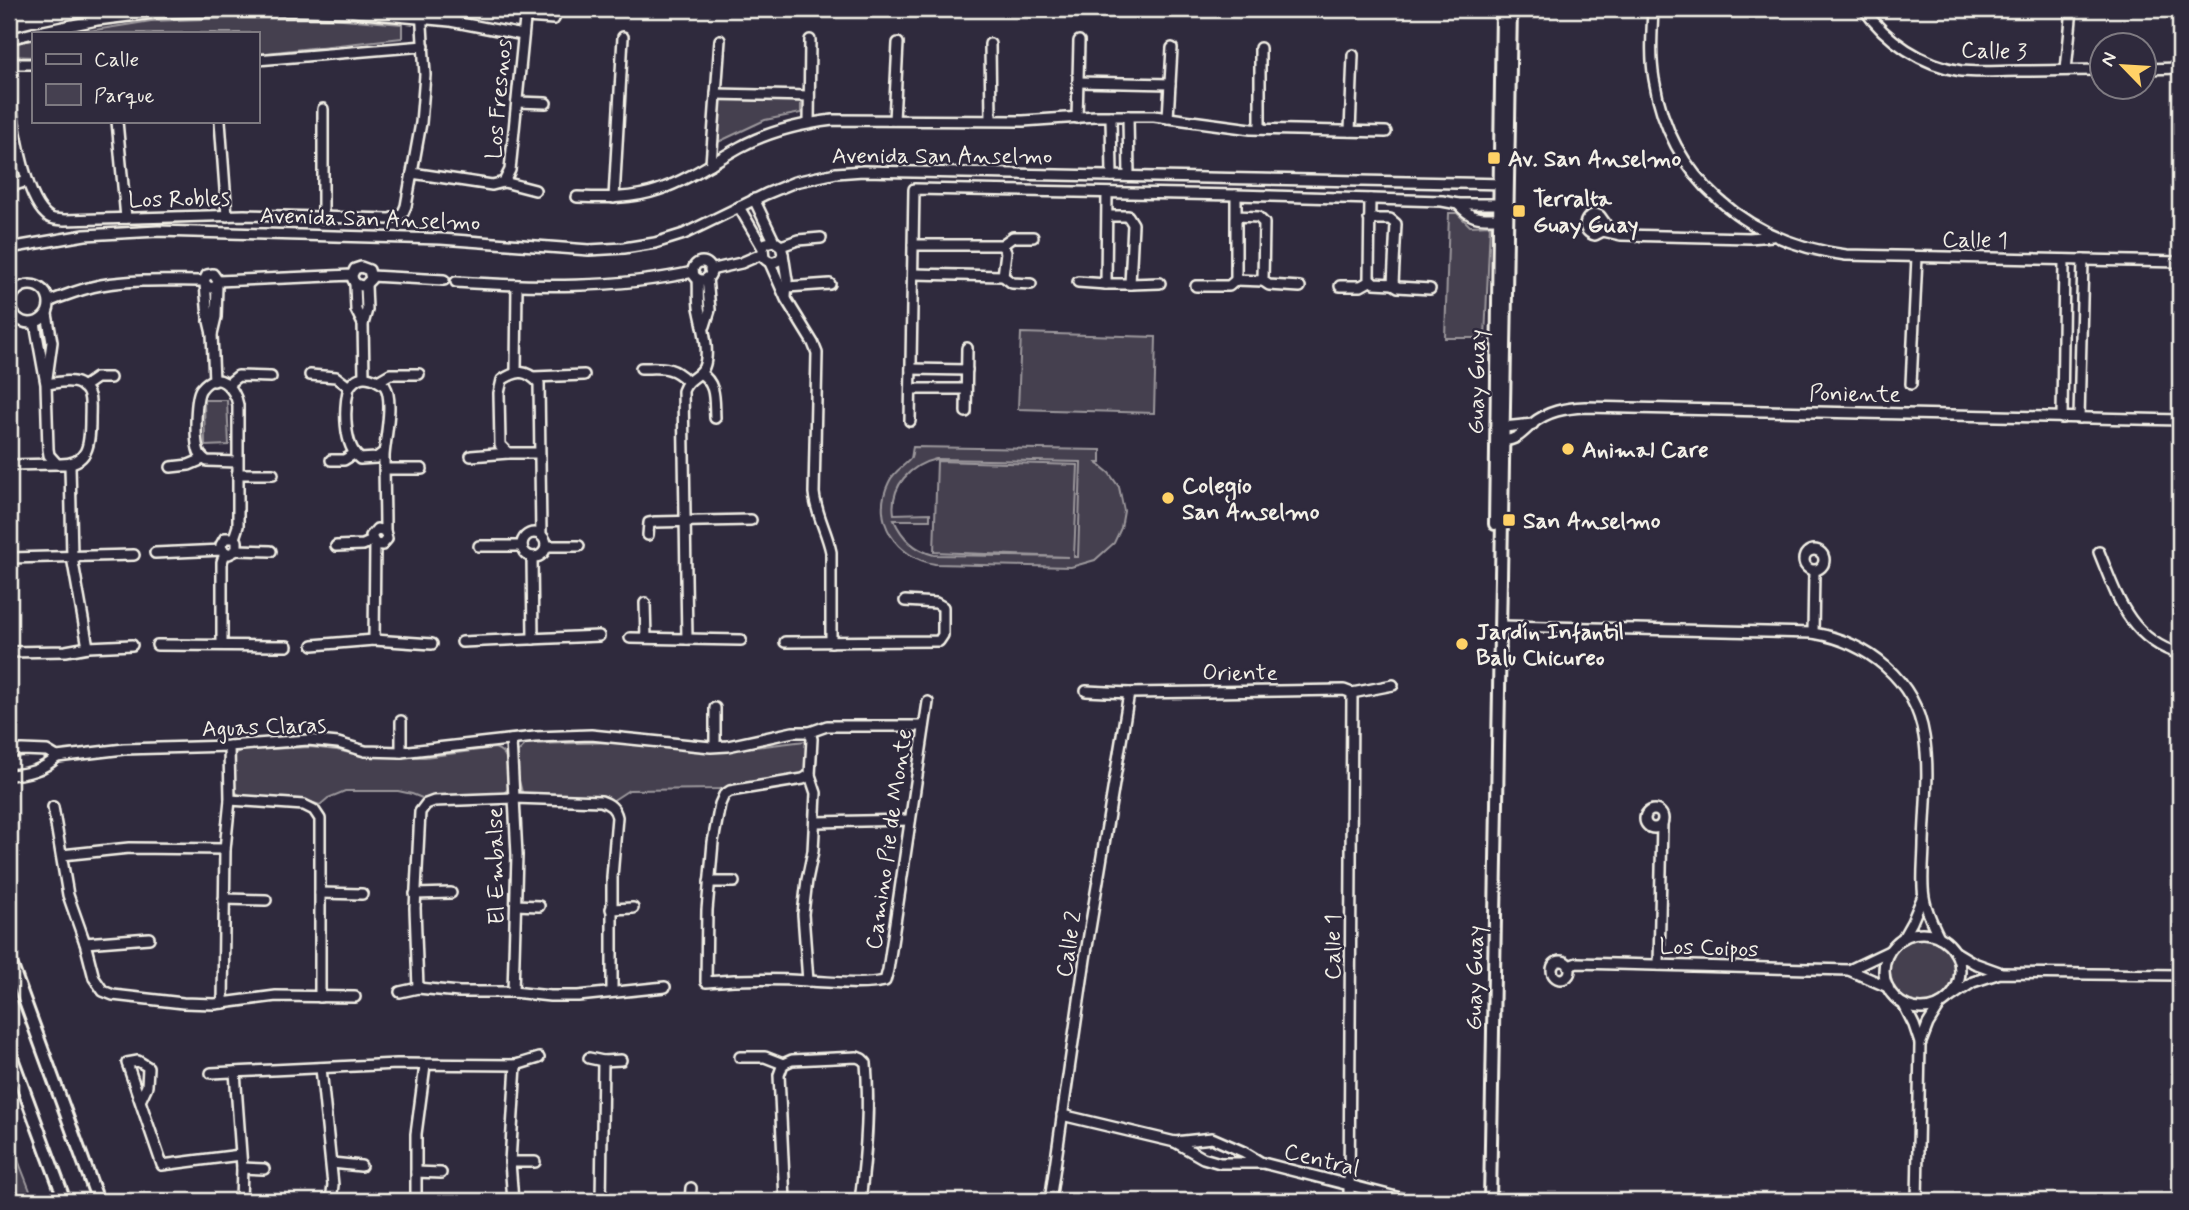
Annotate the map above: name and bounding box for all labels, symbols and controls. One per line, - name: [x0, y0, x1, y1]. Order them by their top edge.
- legend: [32, 32, 259, 122]
- north arrow: [2088, 32, 2158, 102]
- street label: Calle 3: [1960, 36, 2027, 68]
- street label: Los Fresnos: [480, 38, 520, 161]
- text: Calle: [94, 46, 139, 74]
- text: N: [2095, 48, 2123, 70]
- text: Parque: [94, 82, 155, 110]
- street label: Avenida San Anselmo: [832, 142, 1052, 172]
- place label: Av. San Anselmo: [1508, 145, 1682, 175]
- marker: Av. San Anselmo: [1486, 150, 1502, 166]
- street label: Los Robles: [128, 184, 230, 216]
- place label: Terralta Guay Guay: [1533, 185, 1639, 241]
- street label: Avenida San Anselmo: [259, 201, 481, 239]
- marker: Terralta Guay Guay: [1511, 203, 1527, 219]
- street label: Calle 1: [1942, 225, 2008, 257]
- street label: Guay Guay: [1462, 329, 1494, 435]
- street label: Poniente: [1809, 379, 1901, 411]
- place label: Animal Care: [1582, 436, 1709, 466]
- marker: Animal Care: [1560, 441, 1576, 457]
- place label: Colegio San Anselmo: [1182, 472, 1320, 528]
- marker: Colegio San Anselmo: [1160, 490, 1176, 506]
- place label: San Anselmo: [1523, 507, 1661, 537]
- marker: San Anselmo: [1501, 512, 1517, 528]
- place label: Jardín Infantil Balu Chicureo: [1476, 618, 1624, 674]
- marker: Jardín Infantil Balu Chicureo: [1454, 636, 1470, 652]
- street label: Oriente: [1202, 659, 1278, 689]
- street label: Aguas Claras: [201, 711, 327, 745]
- street label: Camino Pie de Monte: [860, 727, 920, 952]
- street label: El Embalse: [481, 807, 513, 925]
- street label: Calle 2: [1050, 909, 1090, 980]
- street label: Calle 1: [1319, 914, 1349, 980]
- street label: Guay Guay: [1460, 925, 1492, 1031]
- street label: Los Coipos: [1659, 932, 1759, 966]
- street label: Central: [1280, 1137, 1363, 1185]

